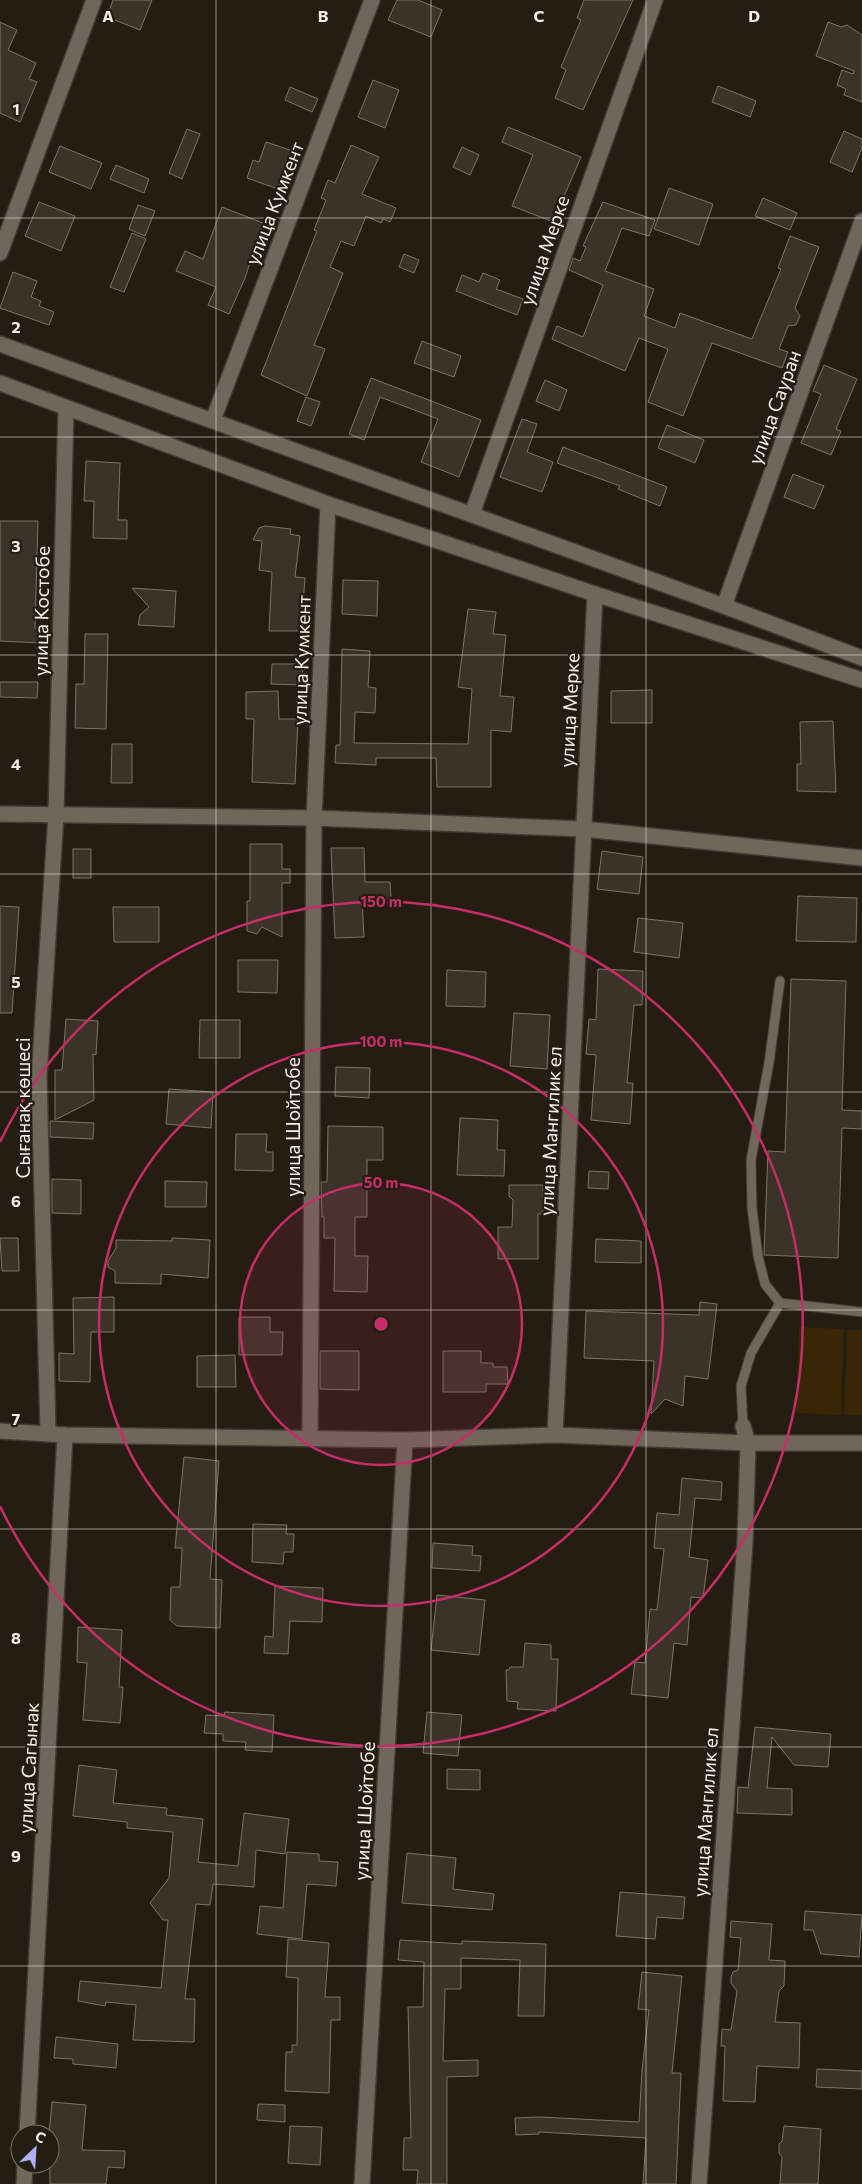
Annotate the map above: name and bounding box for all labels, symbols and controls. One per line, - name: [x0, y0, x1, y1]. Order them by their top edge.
- text: A: [102, 6, 114, 25]
- text: B: [318, 6, 329, 25]
- text: C: [534, 6, 545, 25]
- text: D: [748, 6, 760, 25]
- text: 1: [12, 99, 20, 118]
- street label: улица Кумкент: [240, 138, 308, 268]
- street label: улица Мерке: [514, 192, 574, 308]
- text: 2: [11, 317, 21, 336]
- street label: улица Сауран: [743, 347, 805, 467]
- text: 3: [11, 536, 21, 555]
- street label: улица Костобе: [28, 546, 54, 676]
- street label: улица Кумкент: [287, 594, 315, 726]
- street label: улица Мерке: [555, 652, 583, 768]
- text: 4: [11, 754, 21, 773]
- text: 150 m: [360, 892, 402, 910]
- text: 5: [11, 972, 21, 991]
- text: 100 m: [360, 1032, 402, 1050]
- street label: Сығанақ көшесі: [11, 1037, 34, 1179]
- street label: улица Мангилик ел: [534, 1045, 566, 1217]
- street label: улица Шойтобе: [281, 1057, 304, 1197]
- text: 50 m: [364, 1173, 398, 1191]
- text: 6: [11, 1191, 21, 1210]
- centre of rings: [372, 1315, 390, 1333]
- text: 7: [12, 1409, 21, 1428]
- text: 8: [11, 1628, 21, 1647]
- street label: улица Сагынак: [13, 1702, 43, 1834]
- street label: улица Мангилик ел: [688, 1726, 722, 1898]
- street label: улица Шойтобе: [349, 1741, 379, 1881]
- text: 9: [11, 1846, 21, 1865]
- north arrow: [10, 2124, 60, 2174]
- text: С: [33, 2127, 49, 2146]

